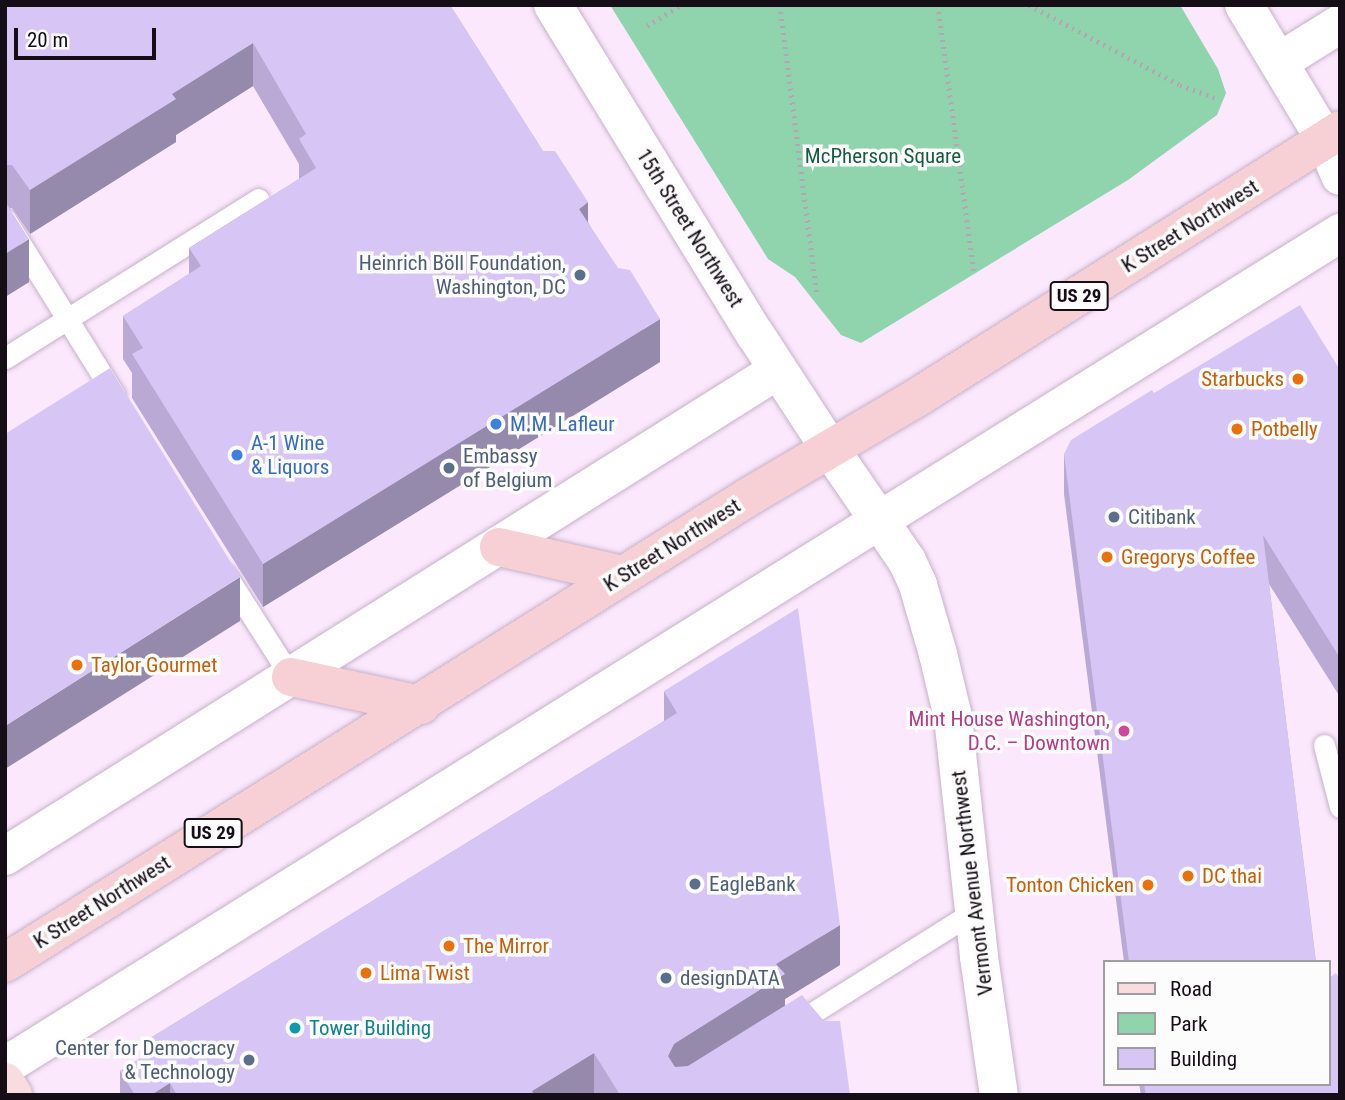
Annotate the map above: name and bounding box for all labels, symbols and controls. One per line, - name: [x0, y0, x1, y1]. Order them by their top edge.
- scale bar: [18, 14, 159, 58]
- text: 20 m: [27, 28, 68, 52]
- park label: McPherson Square: [805, 143, 961, 169]
- street label: 15th Street Northwest: [631, 144, 749, 312]
- street label: K Street Northwest: [1117, 174, 1263, 278]
- place label: Heinrich Böll Foundation, Washington, DC: [359, 250, 566, 300]
- marker: Heinrich Böll Foundation, Washington, DC: [572, 267, 588, 283]
- road number: US 29: [1049, 280, 1109, 312]
- place label: Starbucks: [1201, 366, 1284, 392]
- marker: Starbucks: [1290, 371, 1306, 387]
- place label: M.M. Lafleur: [510, 411, 615, 437]
- marker: M.M. Lafleur: [488, 416, 504, 432]
- place label: Potbelly: [1251, 416, 1318, 442]
- marker: Potbelly: [1229, 421, 1245, 437]
- place label: A-1 Wine & Liquors: [251, 430, 329, 480]
- place label: Embassy of Belgium: [463, 443, 552, 493]
- marker: A-1 Wine & Liquors: [229, 447, 245, 463]
- marker: Embassy of Belgium: [441, 460, 457, 476]
- street label: K Street Northwest: [599, 493, 745, 597]
- place label: Citibank: [1128, 504, 1196, 530]
- marker: Citibank: [1106, 509, 1122, 525]
- place label: Gregorys Coffee: [1121, 544, 1255, 570]
- marker: Gregorys Coffee: [1099, 549, 1115, 565]
- place label: Taylor Gourmet: [91, 652, 217, 678]
- marker: Taylor Gourmet: [69, 657, 85, 673]
- place label: Mint House Washington, D.C. – Downtown: [909, 706, 1110, 756]
- marker: Mint House Washington, D.C. – Downtown: [1116, 723, 1132, 739]
- street label: Vermont Avenue Northwest: [946, 769, 998, 997]
- road number: US 29: [183, 818, 243, 848]
- street label: K Street Northwest: [29, 850, 175, 954]
- place label: DC thai: [1202, 863, 1262, 889]
- marker: DC thai: [1180, 868, 1196, 884]
- place label: EagleBank: [709, 871, 796, 897]
- place label: Tonton Chicken: [1006, 872, 1134, 898]
- marker: EagleBank: [687, 876, 703, 892]
- marker: Tonton Chicken: [1140, 877, 1156, 893]
- place label: The Mirror: [463, 933, 549, 959]
- marker: The Mirror: [441, 938, 457, 954]
- place label: Lima Twist: [380, 960, 470, 986]
- legend: [1104, 960, 1331, 1086]
- marker: Lima Twist: [358, 965, 374, 981]
- place label: designDATA: [680, 965, 780, 991]
- marker: designDATA: [658, 970, 674, 986]
- text: Road: [1170, 977, 1212, 1001]
- text: Park: [1170, 1012, 1207, 1036]
- place label: Tower Building: [309, 1015, 431, 1041]
- marker: Tower Building: [287, 1020, 303, 1036]
- place label: Center for Democracy & Technology: [55, 1035, 235, 1085]
- text: Building: [1170, 1047, 1237, 1071]
- marker: Center for Democracy & Technology: [241, 1052, 257, 1068]

